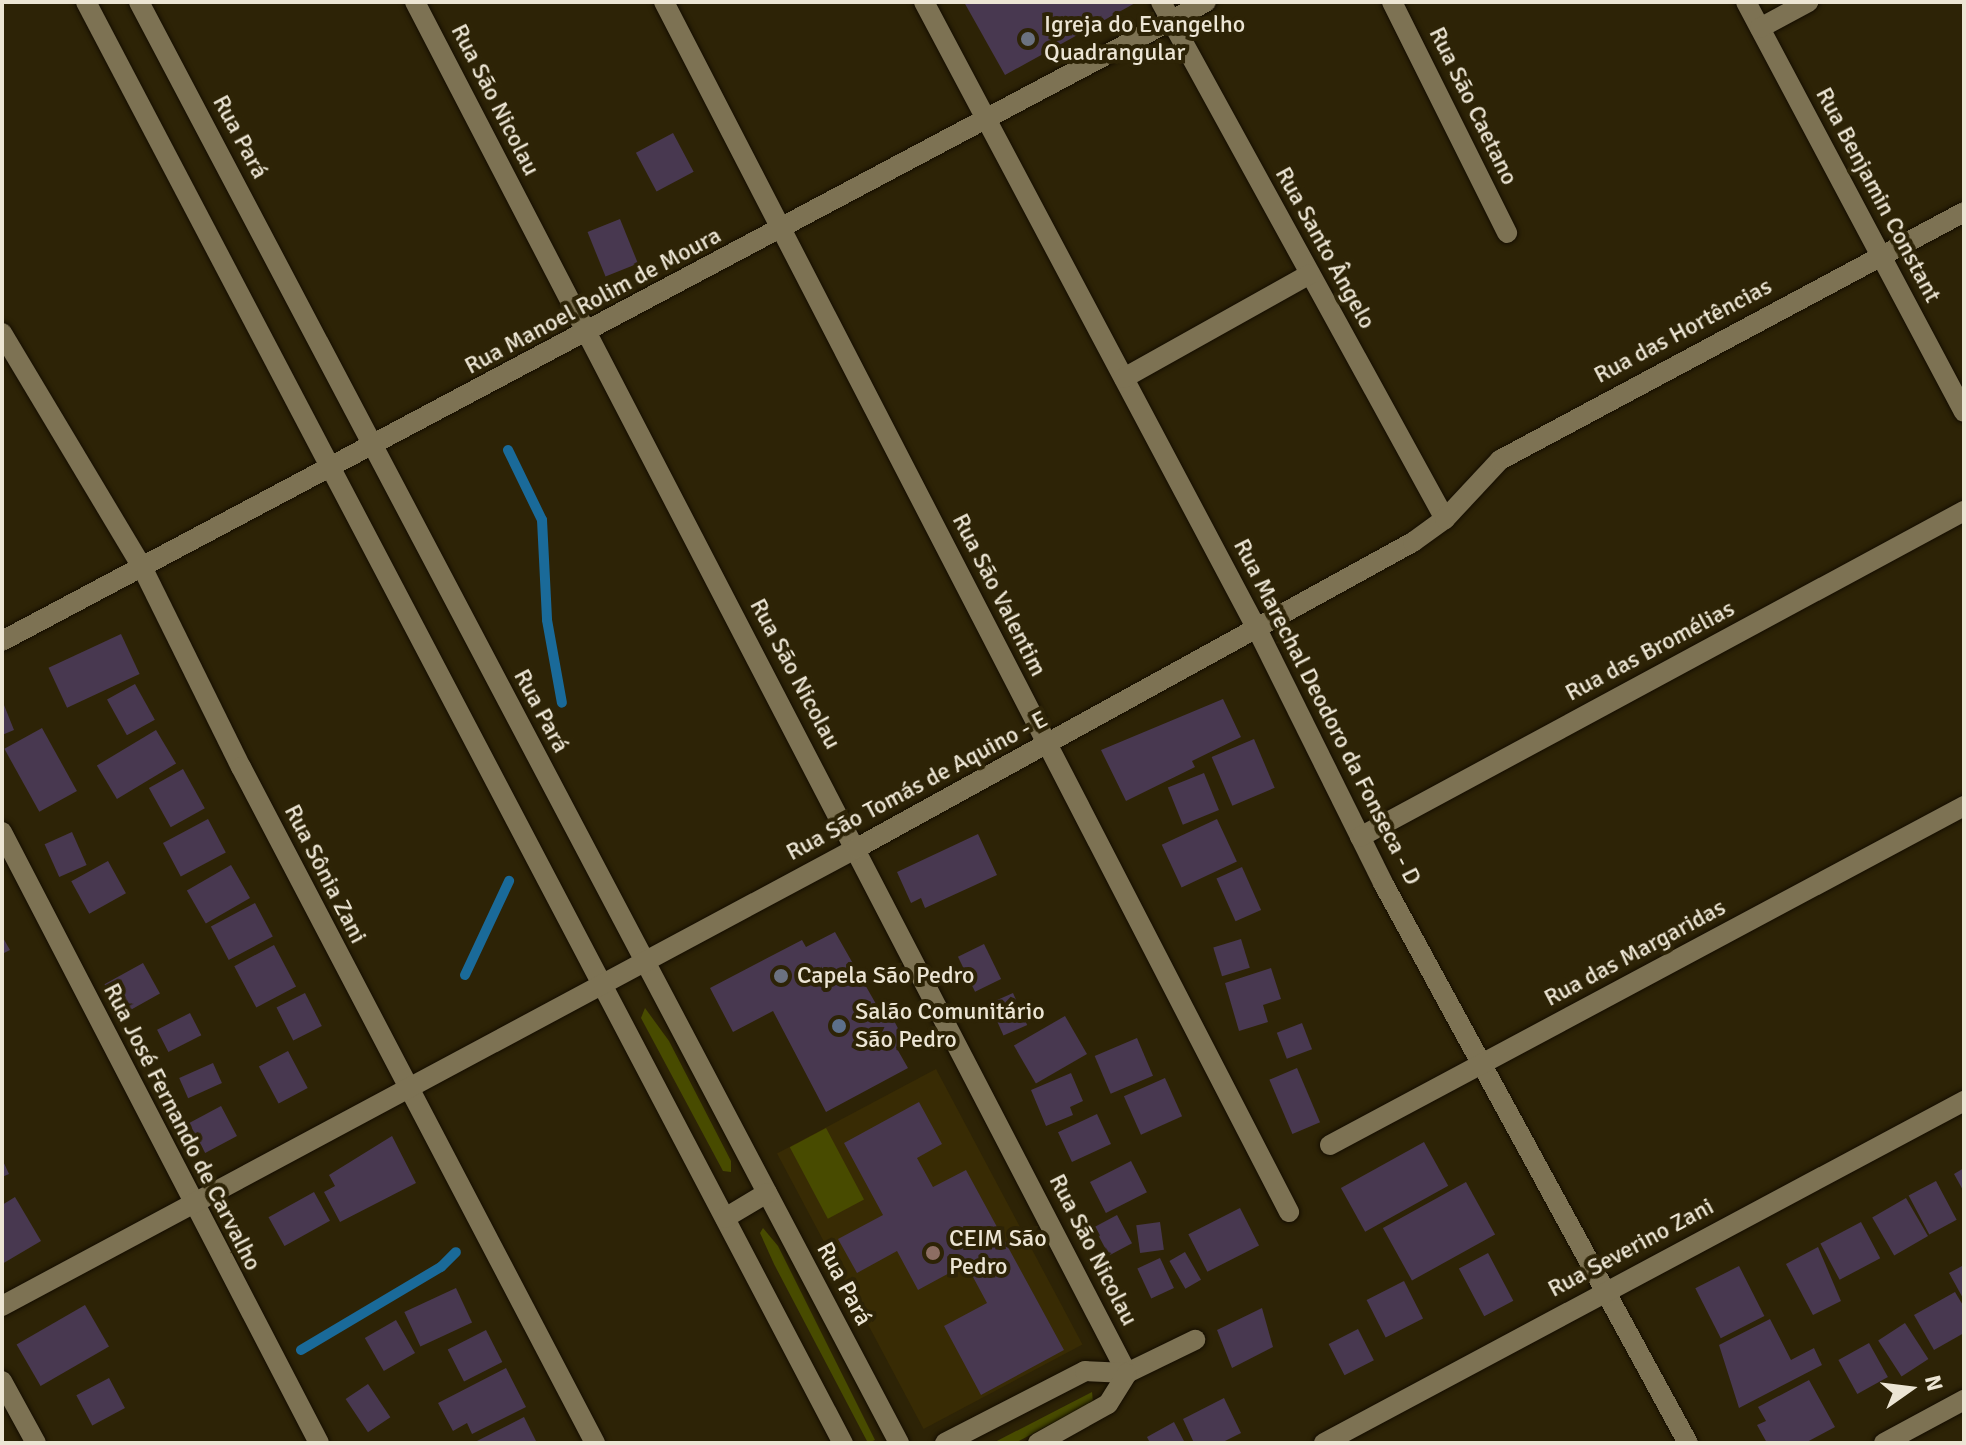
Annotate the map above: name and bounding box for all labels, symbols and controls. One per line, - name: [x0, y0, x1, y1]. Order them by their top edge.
- place label: Igreja do Evangelho Quadrangular: [1044, 11, 1245, 67]
- street label: Rua São Nicolau: [444, 19, 546, 181]
- street label: Rua São Caetano: [1422, 22, 1524, 190]
- marker: Igreja do Evangelho Quadrangular: [1019, 30, 1037, 48]
- street label: Rua Benjamin Constant: [1809, 83, 1947, 307]
- street label: Rua Pará: [206, 90, 274, 184]
- street label: Rua Santo Ângelo: [1269, 162, 1381, 334]
- street label: Rua Manoel Rolim de Moura: [460, 221, 726, 381]
- street label: Rua das Hortências: [1589, 272, 1777, 390]
- street label: Rua São Valentim: [946, 509, 1052, 681]
- street label: Rua Marechal Deodoro da Fonseca - D: [1227, 534, 1427, 890]
- street label: Rua São Nicolau: [743, 594, 847, 754]
- street label: Rua das Bromélias: [1561, 594, 1739, 708]
- street label: Rua Pará: [507, 664, 575, 758]
- street label: Rua São Tomás de Aquino - E: [781, 705, 1053, 867]
- street label: Rua Sônia Zani: [278, 800, 372, 948]
- street label: Rua das Margaridas: [1539, 893, 1731, 1013]
- place label: Capela São Pedro: [797, 962, 974, 990]
- marker: Capela São Pedro: [772, 967, 790, 985]
- street label: Rua José Fernando de Carvalho: [97, 978, 267, 1276]
- place label: Salão Comunitário São Pedro: [855, 998, 1045, 1054]
- marker: Salão Comunitário São Pedro: [830, 1017, 848, 1035]
- street label: Rua São Nicolau: [1042, 1169, 1144, 1331]
- street label: Rua Severino Zani: [1543, 1192, 1719, 1304]
- place label: CEIM São Pedro: [949, 1225, 1047, 1281]
- street label: Rua Pará: [810, 1237, 878, 1331]
- marker: CEIM São Pedro: [924, 1244, 942, 1262]
- north arrow: [1870, 1349, 1950, 1429]
- text: N: [1919, 1372, 1949, 1394]

